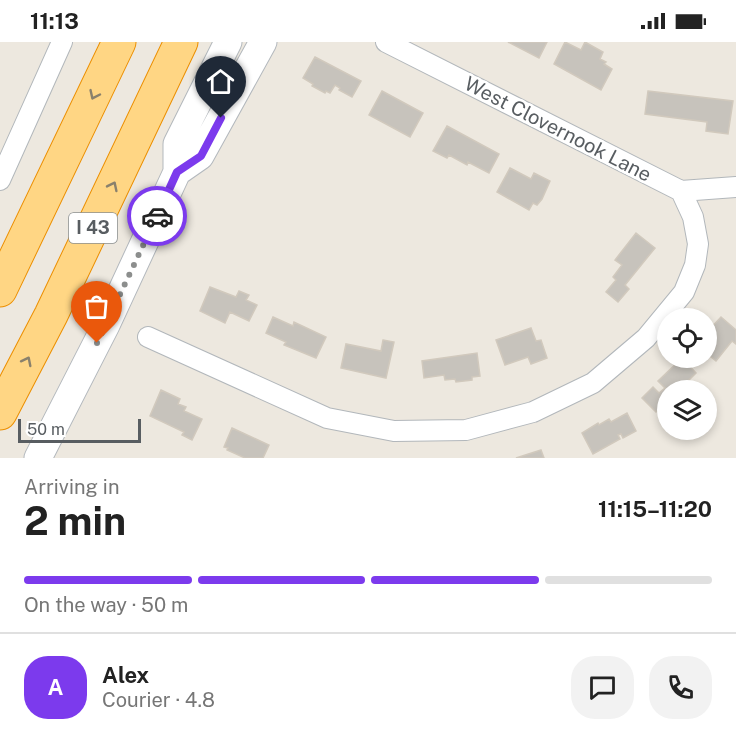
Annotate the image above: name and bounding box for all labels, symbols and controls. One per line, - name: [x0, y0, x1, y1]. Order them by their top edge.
- text: 11:13: [30, 8, 79, 34]
- pin: [195, 56, 246, 118]
- icon: home: [204, 65, 237, 98]
- street label: West Clovernook Lane: [460, 71, 656, 187]
- one-way arrow: [90, 88, 102, 99]
- one-way arrow: [106, 181, 118, 192]
- courier: [127, 186, 187, 246]
- icon: car: [141, 200, 174, 233]
- road number: I 43: [69, 213, 117, 243]
- pin: [71, 281, 122, 343]
- icon: bag: [80, 290, 113, 323]
- map controls: [657, 308, 717, 440]
- button: locate: [657, 308, 717, 368]
- one-way arrow: [20, 356, 31, 367]
- button: layers: [657, 380, 717, 440]
- scale bar: [18, 416, 141, 444]
- text: 50 m: [27, 420, 65, 439]
- text: Arriving in: [24, 475, 119, 499]
- text: 11:15–11:20: [598, 496, 712, 522]
- text: 2 min: [24, 498, 126, 544]
- text: On the way · 50 m: [24, 593, 188, 617]
- button: chat: [571, 656, 634, 719]
- button: phone: [649, 656, 712, 719]
- text: Alex: [102, 662, 149, 688]
- text: A: [48, 674, 63, 700]
- text: Courier · 4.8: [102, 688, 215, 712]

